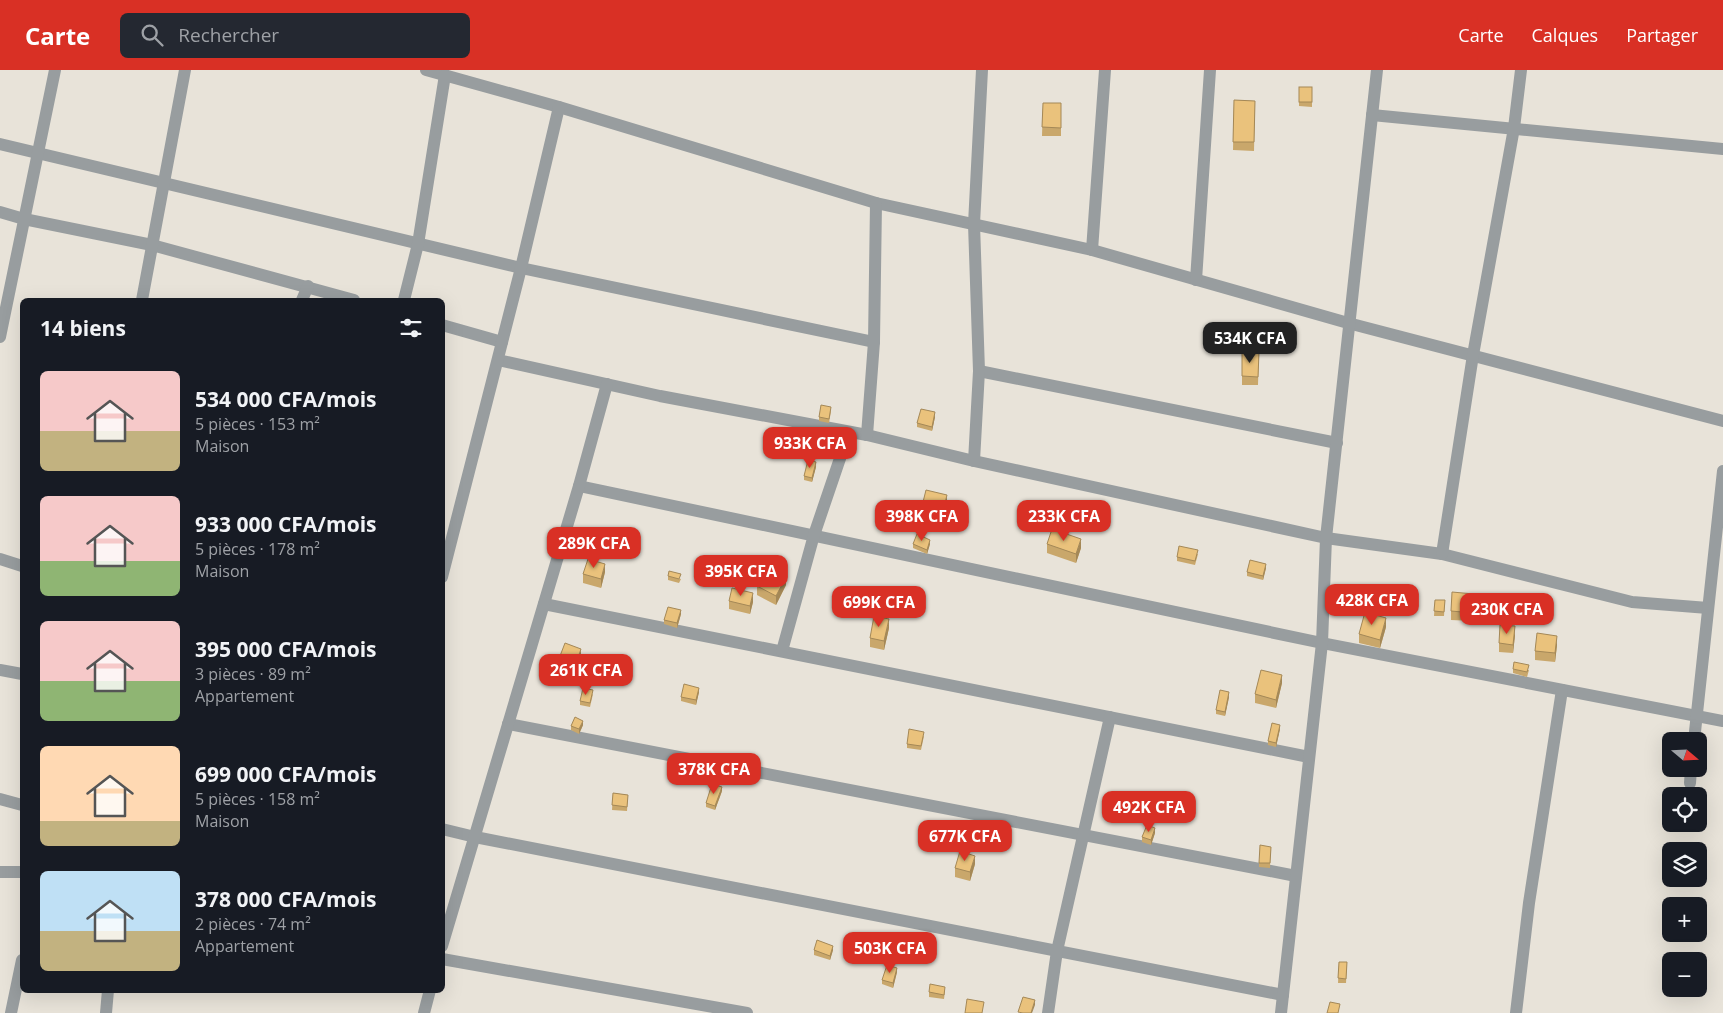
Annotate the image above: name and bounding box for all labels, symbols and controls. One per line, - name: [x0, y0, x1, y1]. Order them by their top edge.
- search box: [120, 13, 470, 58]
- text: Carte: [25, 19, 90, 52]
- icon: search: [138, 21, 166, 49]
- text: Rechercher: [178, 22, 279, 48]
- text: Carte: [1458, 23, 1504, 47]
- text: Calques: [1532, 23, 1598, 47]
- text: Partager: [1626, 23, 1698, 47]
- text: 14 biens: [40, 314, 126, 342]
- icon: filters: [397, 314, 425, 342]
- pin: 534K CFA: [1198, 322, 1302, 364]
- text: 534K CFA: [1214, 327, 1286, 349]
- text: 534 000 CFA/mois: [195, 385, 377, 413]
- icon: home: [80, 391, 140, 451]
- text: 5 pièces · 153 m²: [195, 413, 320, 435]
- pin: 933K CFA: [758, 426, 862, 469]
- text: 933K CFA: [774, 432, 846, 454]
- text: Maison: [195, 435, 249, 457]
- pin: 398K CFA: [870, 500, 974, 542]
- pin: 233K CFA: [1012, 500, 1116, 542]
- text: 398K CFA: [886, 505, 958, 527]
- text: 233K CFA: [1028, 505, 1100, 527]
- text: 933 000 CFA/mois: [195, 510, 377, 538]
- icon: home: [80, 516, 140, 576]
- pin: 289K CFA: [542, 526, 646, 569]
- text: 289K CFA: [558, 532, 630, 554]
- text: 5 pièces · 178 m²: [195, 538, 320, 560]
- pin: 395K CFA: [689, 554, 793, 597]
- text: Maison: [195, 560, 249, 582]
- text: 395K CFA: [705, 560, 777, 582]
- pin: 428K CFA: [1320, 584, 1424, 626]
- pin: 699K CFA: [827, 586, 931, 628]
- text: 428K CFA: [1336, 589, 1408, 611]
- text: 699K CFA: [843, 591, 915, 613]
- pin: 230K CFA: [1455, 592, 1559, 635]
- text: 230K CFA: [1471, 598, 1543, 620]
- text: 395 000 CFA/mois: [195, 635, 377, 663]
- icon: home: [80, 641, 140, 701]
- pin: 261K CFA: [534, 654, 638, 696]
- text: 261K CFA: [550, 659, 622, 681]
- text: 3 pièces · 89 m²: [195, 663, 311, 685]
- text: Appartement: [195, 685, 294, 707]
- north arrow: [1662, 732, 1708, 778]
- map controls: [1662, 732, 1707, 997]
- pin: 378K CFA: [662, 752, 766, 795]
- text: 378K CFA: [678, 758, 750, 780]
- text: 699 000 CFA/mois: [195, 760, 377, 788]
- icon: home: [80, 766, 140, 826]
- button: locate: [1662, 787, 1707, 832]
- text: 5 pièces · 158 m²: [195, 788, 320, 810]
- pin: 492K CFA: [1097, 790, 1201, 833]
- text: 492K CFA: [1113, 796, 1185, 818]
- text: Maison: [195, 810, 249, 832]
- pin: 677K CFA: [913, 820, 1017, 862]
- text: 677K CFA: [929, 825, 1001, 847]
- button: layers: [1662, 842, 1707, 887]
- text: 378 000 CFA/mois: [195, 885, 377, 913]
- icon: home: [80, 891, 140, 951]
- button: +: [1662, 897, 1707, 942]
- text: 2 pièces · 74 m²: [195, 913, 311, 935]
- pin: 503K CFA: [838, 932, 942, 974]
- text: Appartement: [195, 935, 294, 957]
- text: 503K CFA: [854, 937, 926, 959]
- button: −: [1662, 952, 1707, 997]

